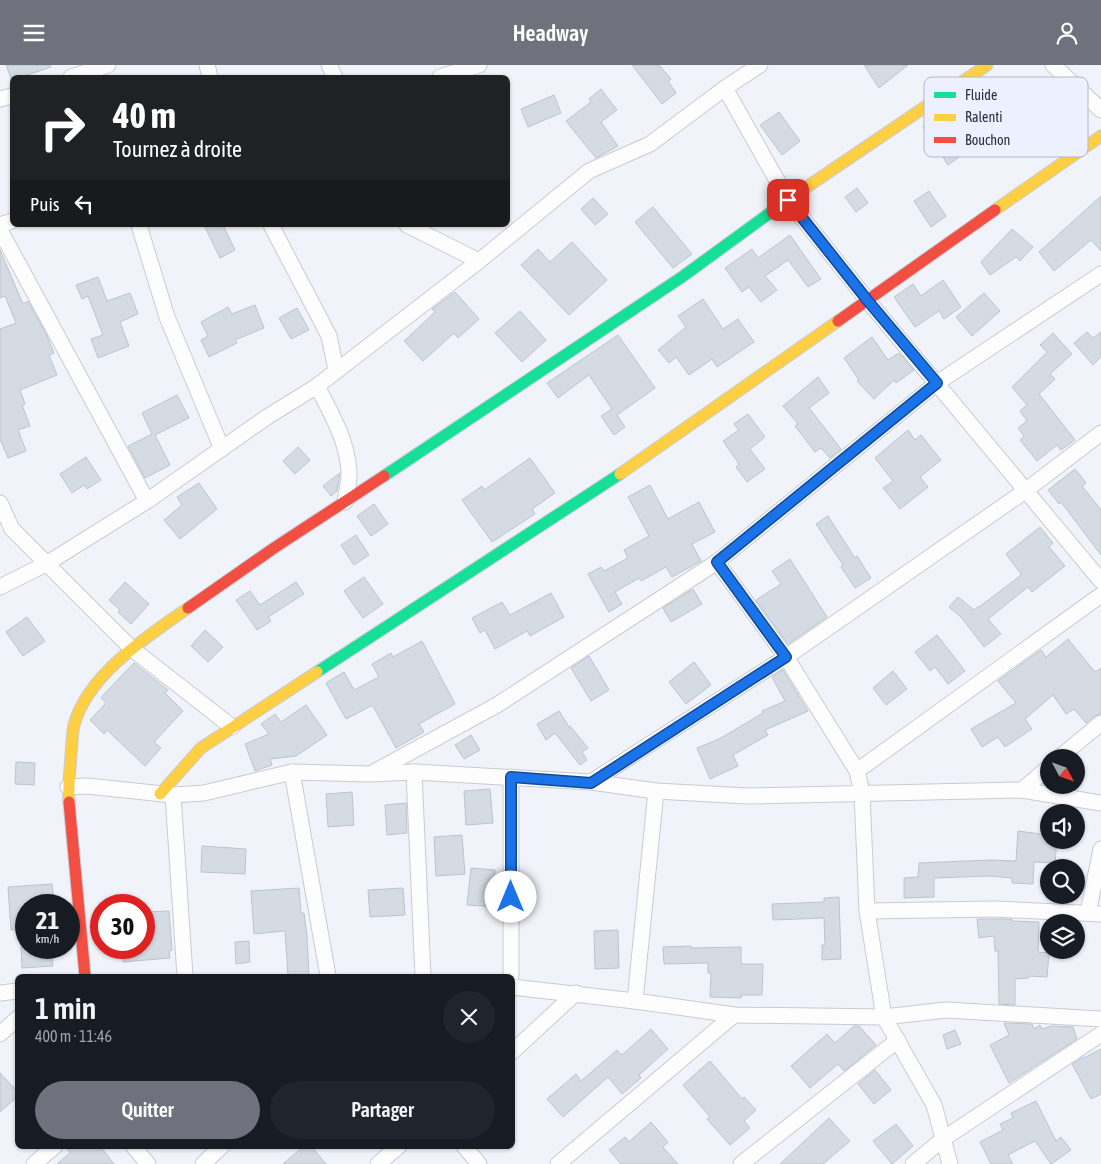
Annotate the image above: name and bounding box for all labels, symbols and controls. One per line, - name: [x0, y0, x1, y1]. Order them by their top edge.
- icon: menu: [20, 19, 48, 47]
- icon: person: [1053, 19, 1081, 47]
- text: Headway: [513, 20, 588, 46]
- legend: [924, 77, 1088, 157]
- text: Fluide: [965, 87, 997, 103]
- icon: right: [30, 95, 95, 160]
- text: 40 m: [113, 95, 176, 135]
- text: Ralenti: [965, 109, 1002, 125]
- text: Bouchon: [965, 132, 1010, 148]
- text: Tournez à droite: [113, 136, 242, 162]
- pin: [767, 179, 809, 221]
- icon: arrive: [774, 186, 802, 214]
- icon: left: [70, 190, 98, 218]
- text: Puis: [30, 193, 60, 215]
- north arrow: [1040, 749, 1085, 794]
- map controls: [1040, 749, 1085, 959]
- button: sound: [1040, 804, 1085, 849]
- button: search: [1040, 859, 1085, 904]
- position arrow: [484, 870, 536, 922]
- speed limit sign: 30: [90, 894, 155, 959]
- text: 21: [36, 906, 59, 934]
- button: layers: [1040, 914, 1085, 959]
- text: km/h: [36, 932, 59, 946]
- text: 1 min: [35, 991, 96, 1025]
- button: close: [443, 991, 495, 1043]
- text: 400 m · 11:46: [35, 1027, 112, 1045]
- button: Quitter: [35, 1081, 260, 1139]
- button: Partager: [270, 1081, 495, 1139]

